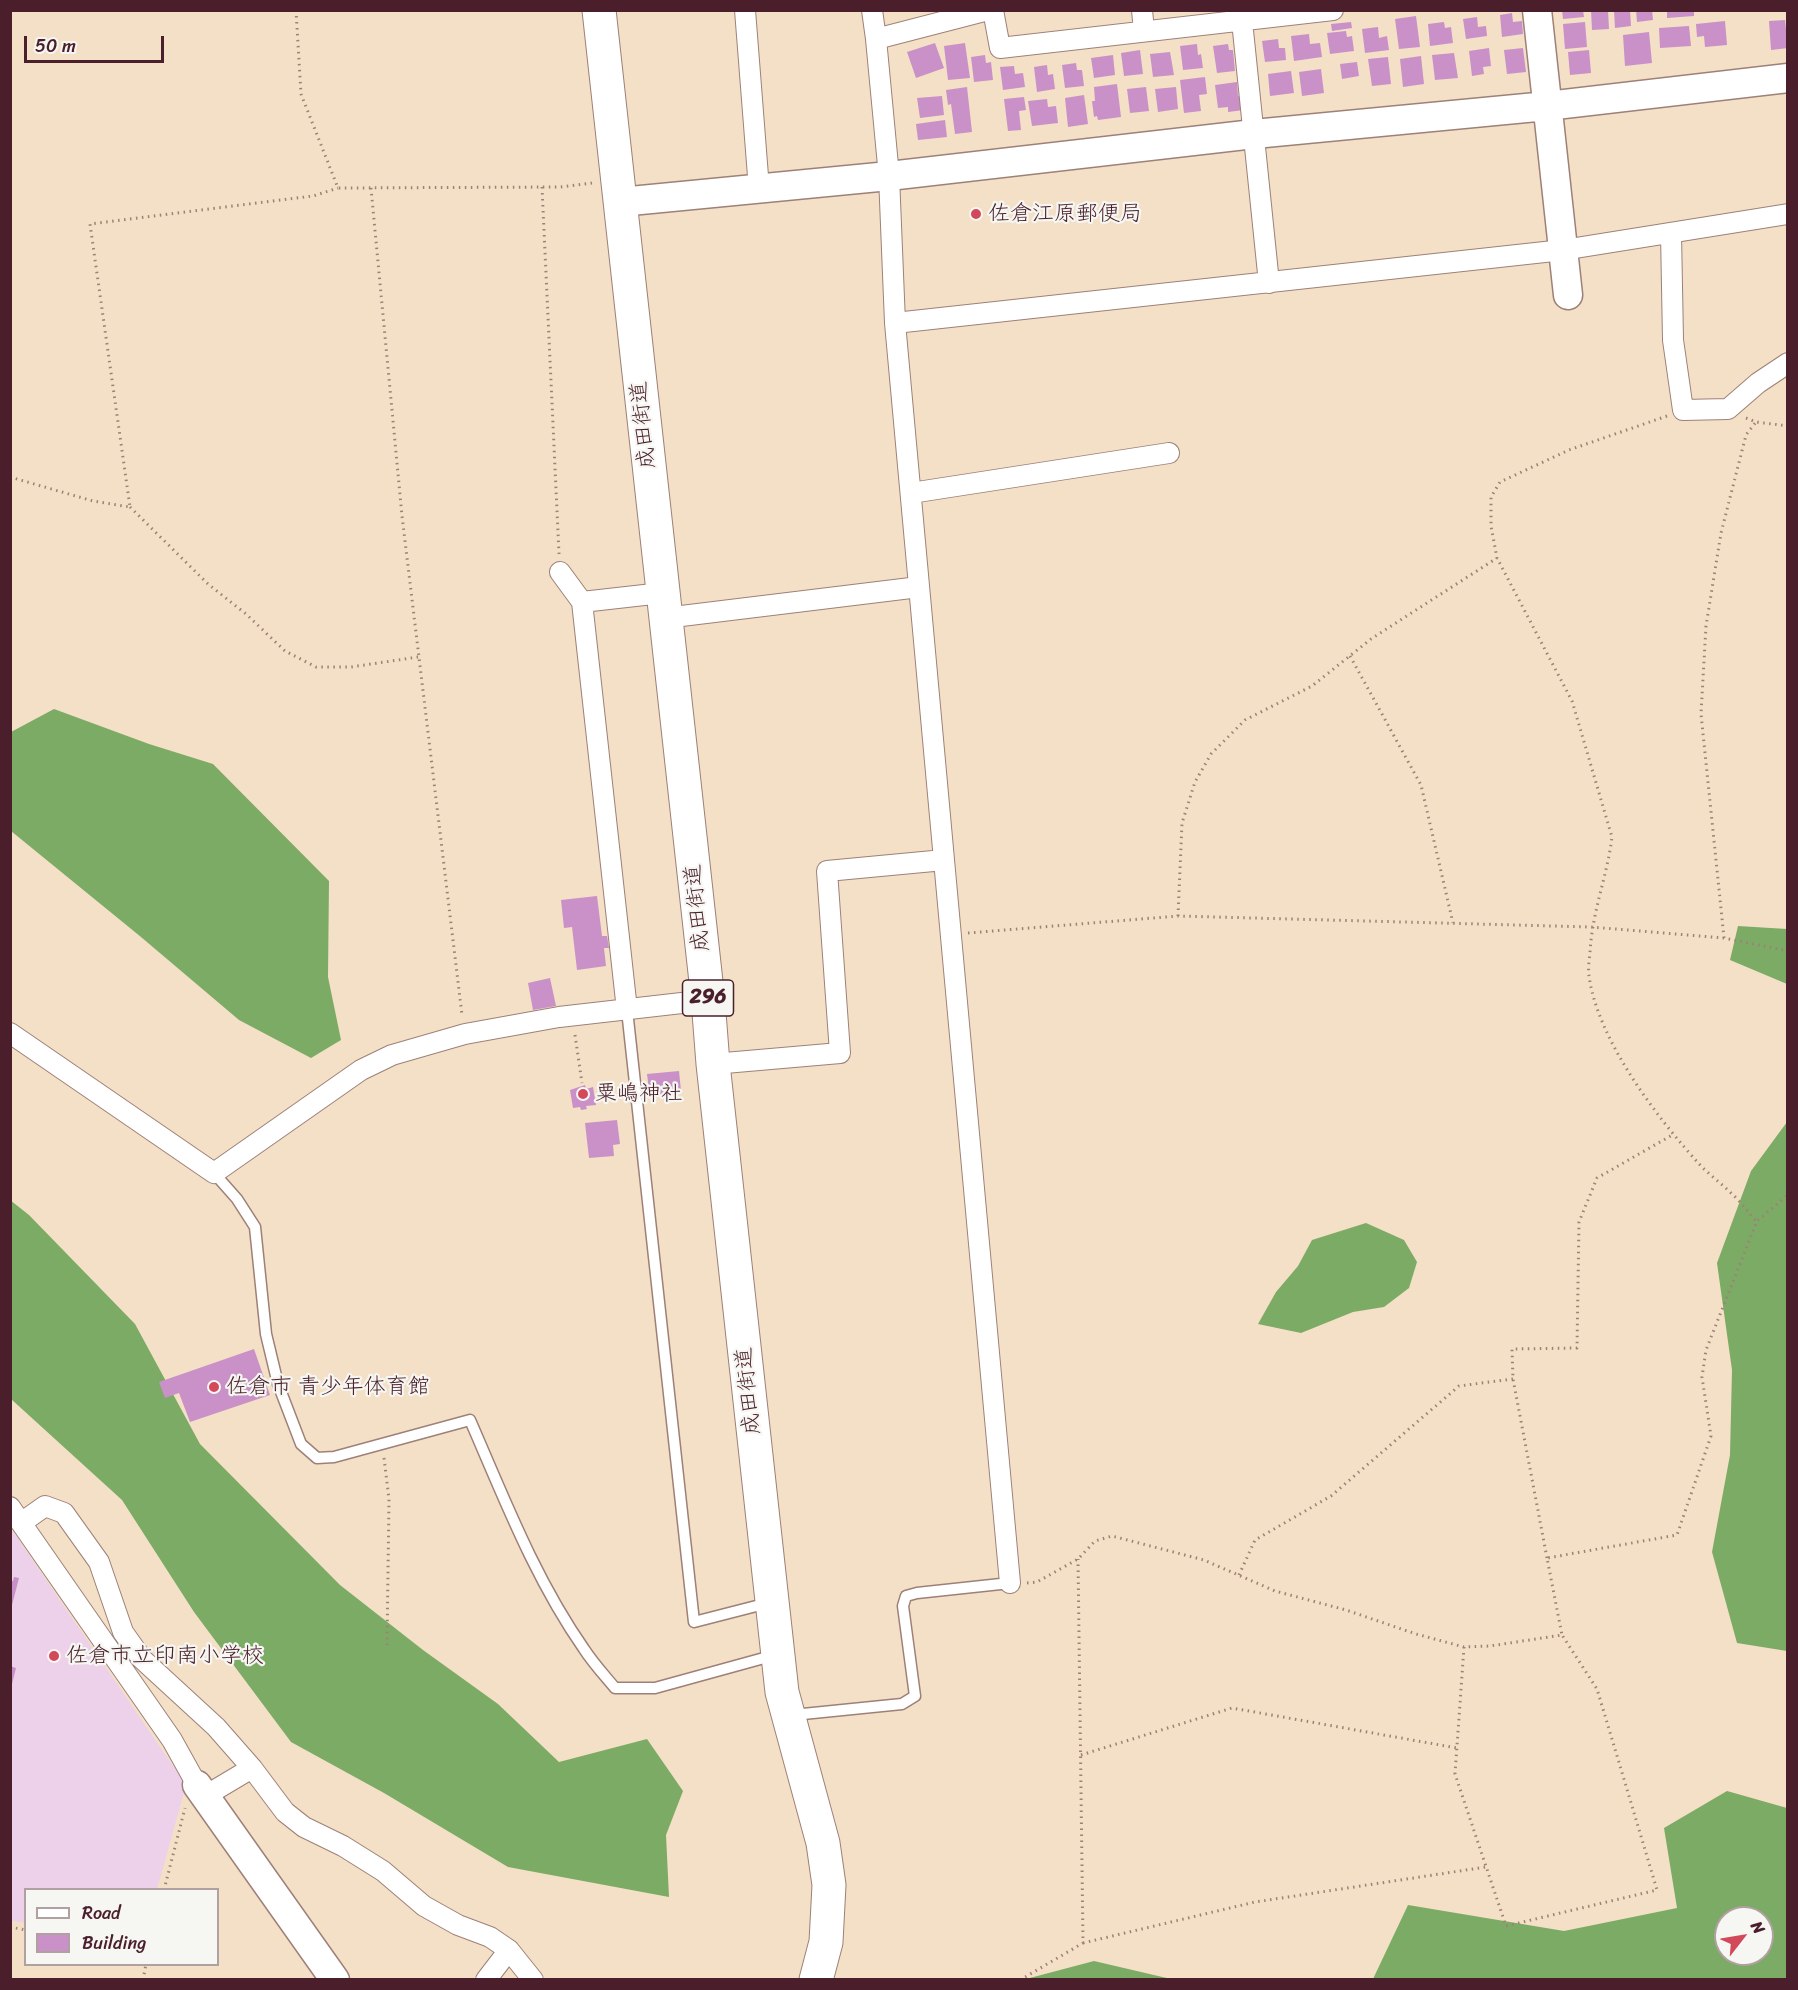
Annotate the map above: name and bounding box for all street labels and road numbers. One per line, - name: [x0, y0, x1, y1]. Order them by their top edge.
- street label: 成田街道: [626, 380, 662, 470]
- street label: 成田街道: [680, 863, 716, 953]
- road number: 296: [682, 980, 734, 1016]
- street label: 成田街道: [731, 1346, 767, 1436]

